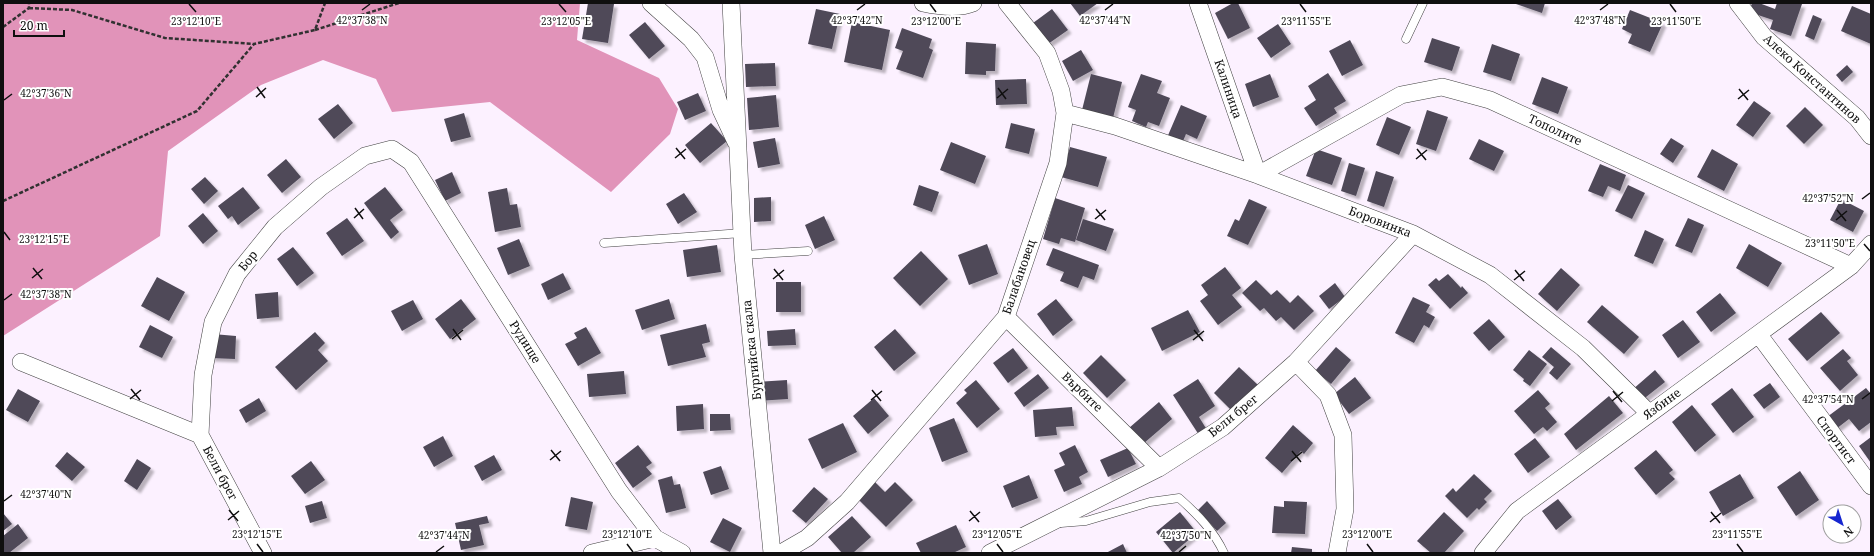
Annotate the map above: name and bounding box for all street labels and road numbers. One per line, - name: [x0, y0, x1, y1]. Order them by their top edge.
- street label: Алеко Константинов: [1760, 30, 1865, 127]
- street label: Калиница: [1210, 57, 1247, 121]
- street label: Тополите: [1526, 110, 1585, 149]
- street label: Боровинка: [1346, 202, 1414, 241]
- street label: Балабановец: [998, 237, 1039, 317]
- street label: Бор: [234, 246, 261, 275]
- street label: Бургийска скала: [738, 299, 765, 401]
- street label: Рудище: [506, 317, 545, 366]
- street label: Върбите: [1058, 368, 1107, 415]
- street label: Язбине: [1638, 384, 1684, 424]
- street label: Бели брег: [1204, 390, 1261, 441]
- street label: Спортист: [1813, 412, 1861, 468]
- street label: Бели брег: [199, 443, 242, 503]

